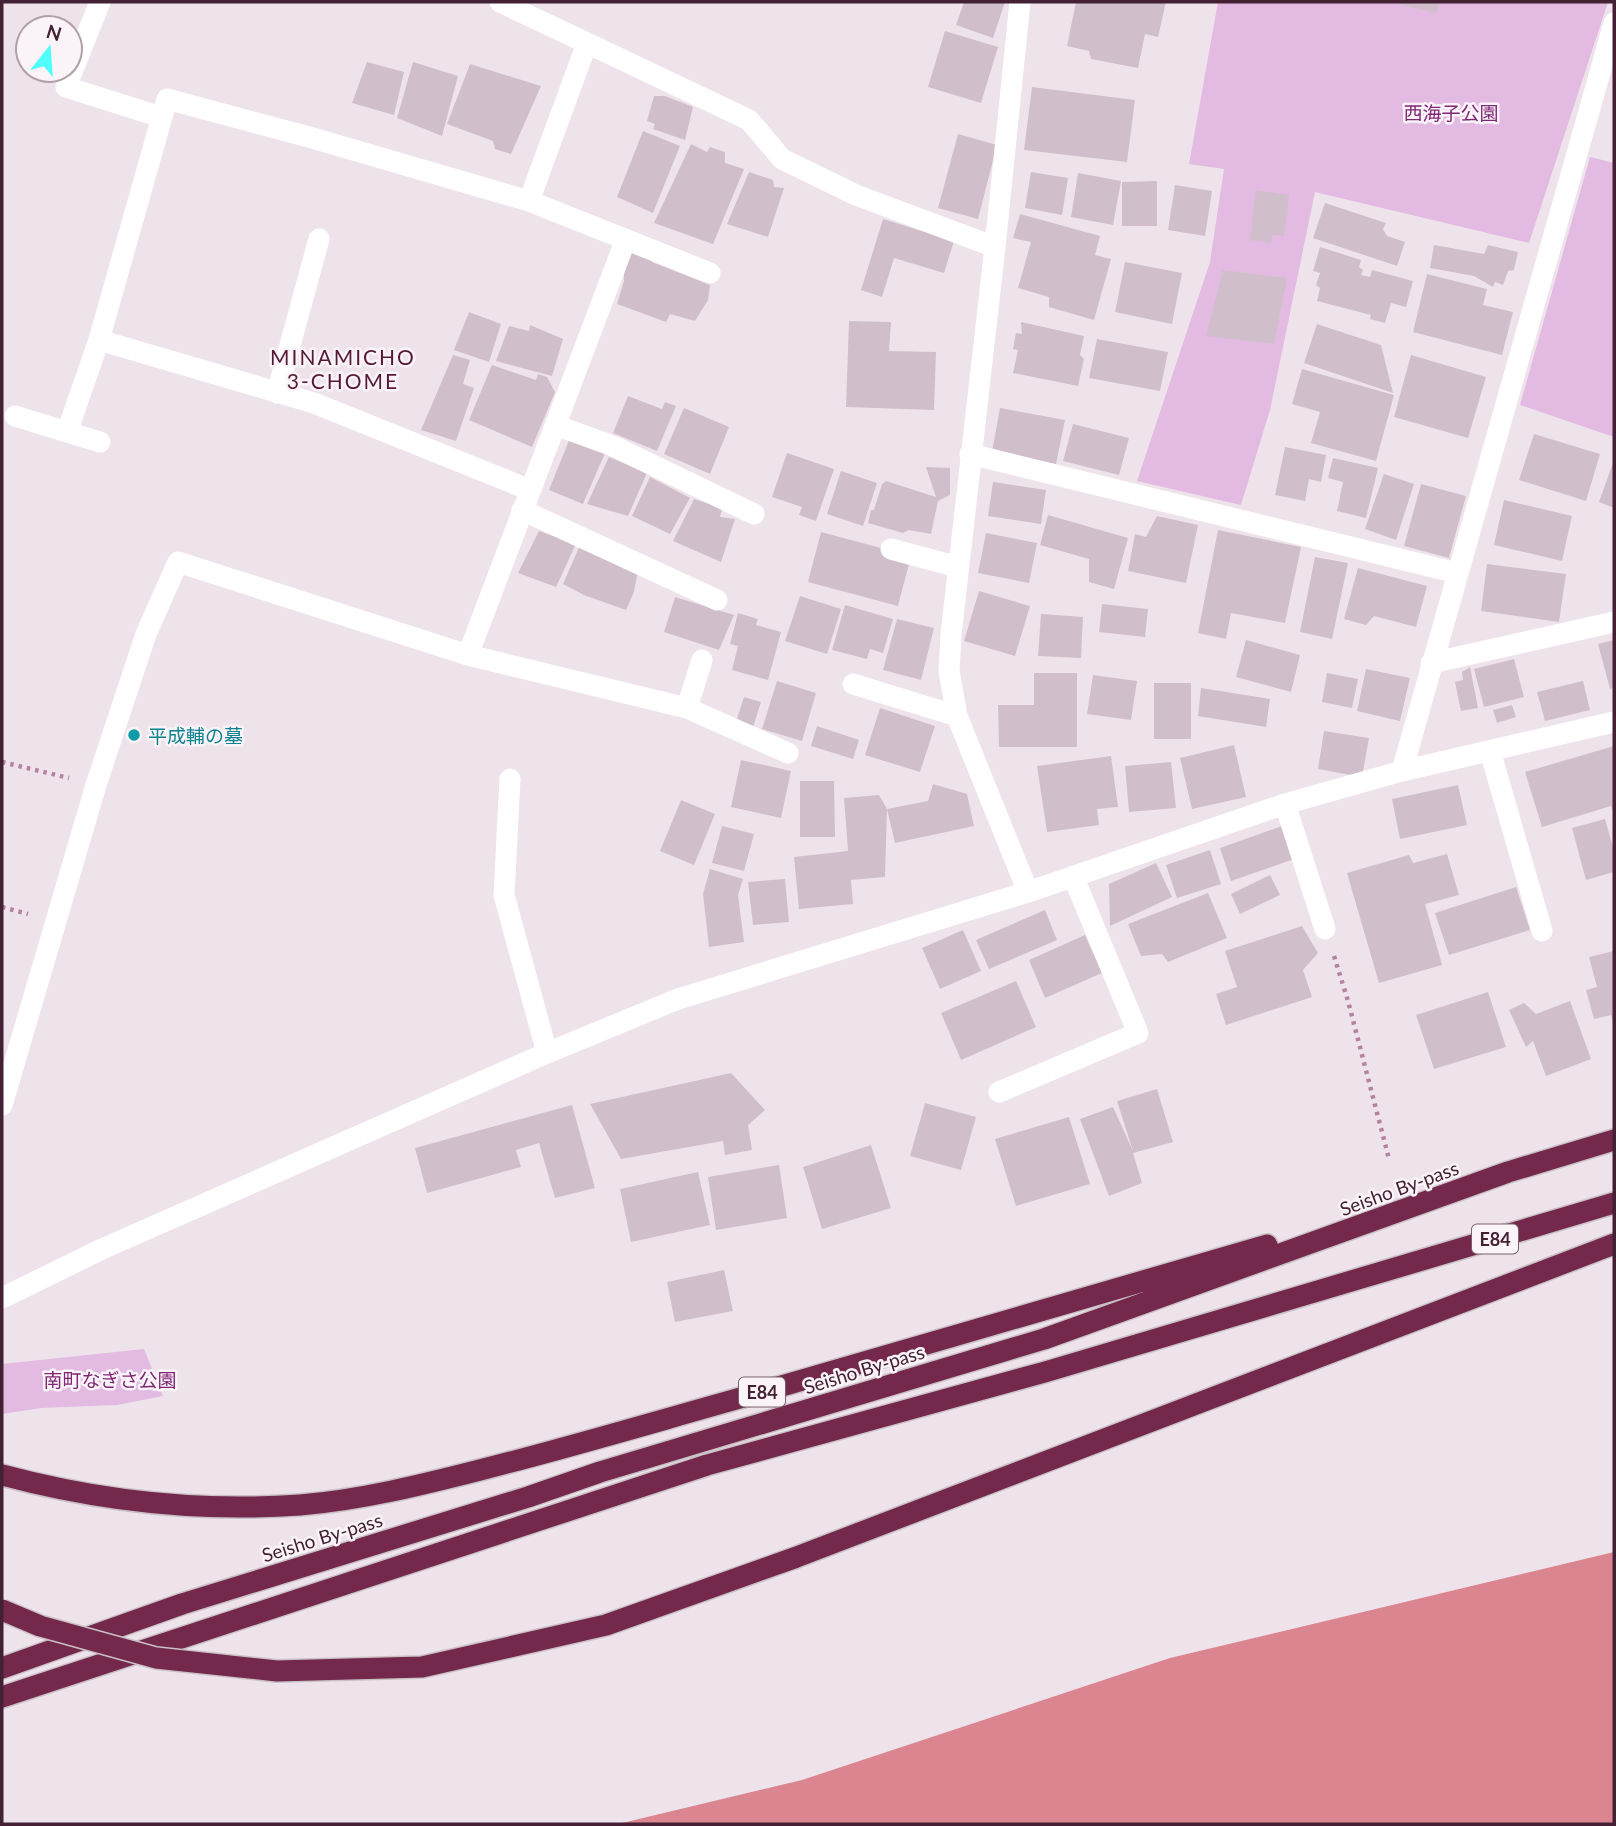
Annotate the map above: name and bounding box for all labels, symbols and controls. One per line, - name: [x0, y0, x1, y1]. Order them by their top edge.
- north arrow: [14, 14, 84, 84]
- text: N: [44, 19, 64, 45]
- park label: 西海子公園: [1403, 101, 1499, 124]
- district label: MINAMICHO 3-CHOME: [270, 344, 416, 393]
- place label: 平成輔の墓: [148, 724, 243, 747]
- marker: 平成輔の墓: [126, 727, 142, 743]
- street label: Seisho By-pass: [1336, 1156, 1462, 1220]
- road number: E84: [1472, 1224, 1518, 1254]
- street label: Seisho By-pass: [801, 1340, 927, 1398]
- park label: 南町なぎさ公園: [43, 1368, 177, 1391]
- road number: E84: [739, 1378, 785, 1406]
- street label: Seisho By-pass: [259, 1508, 385, 1566]

